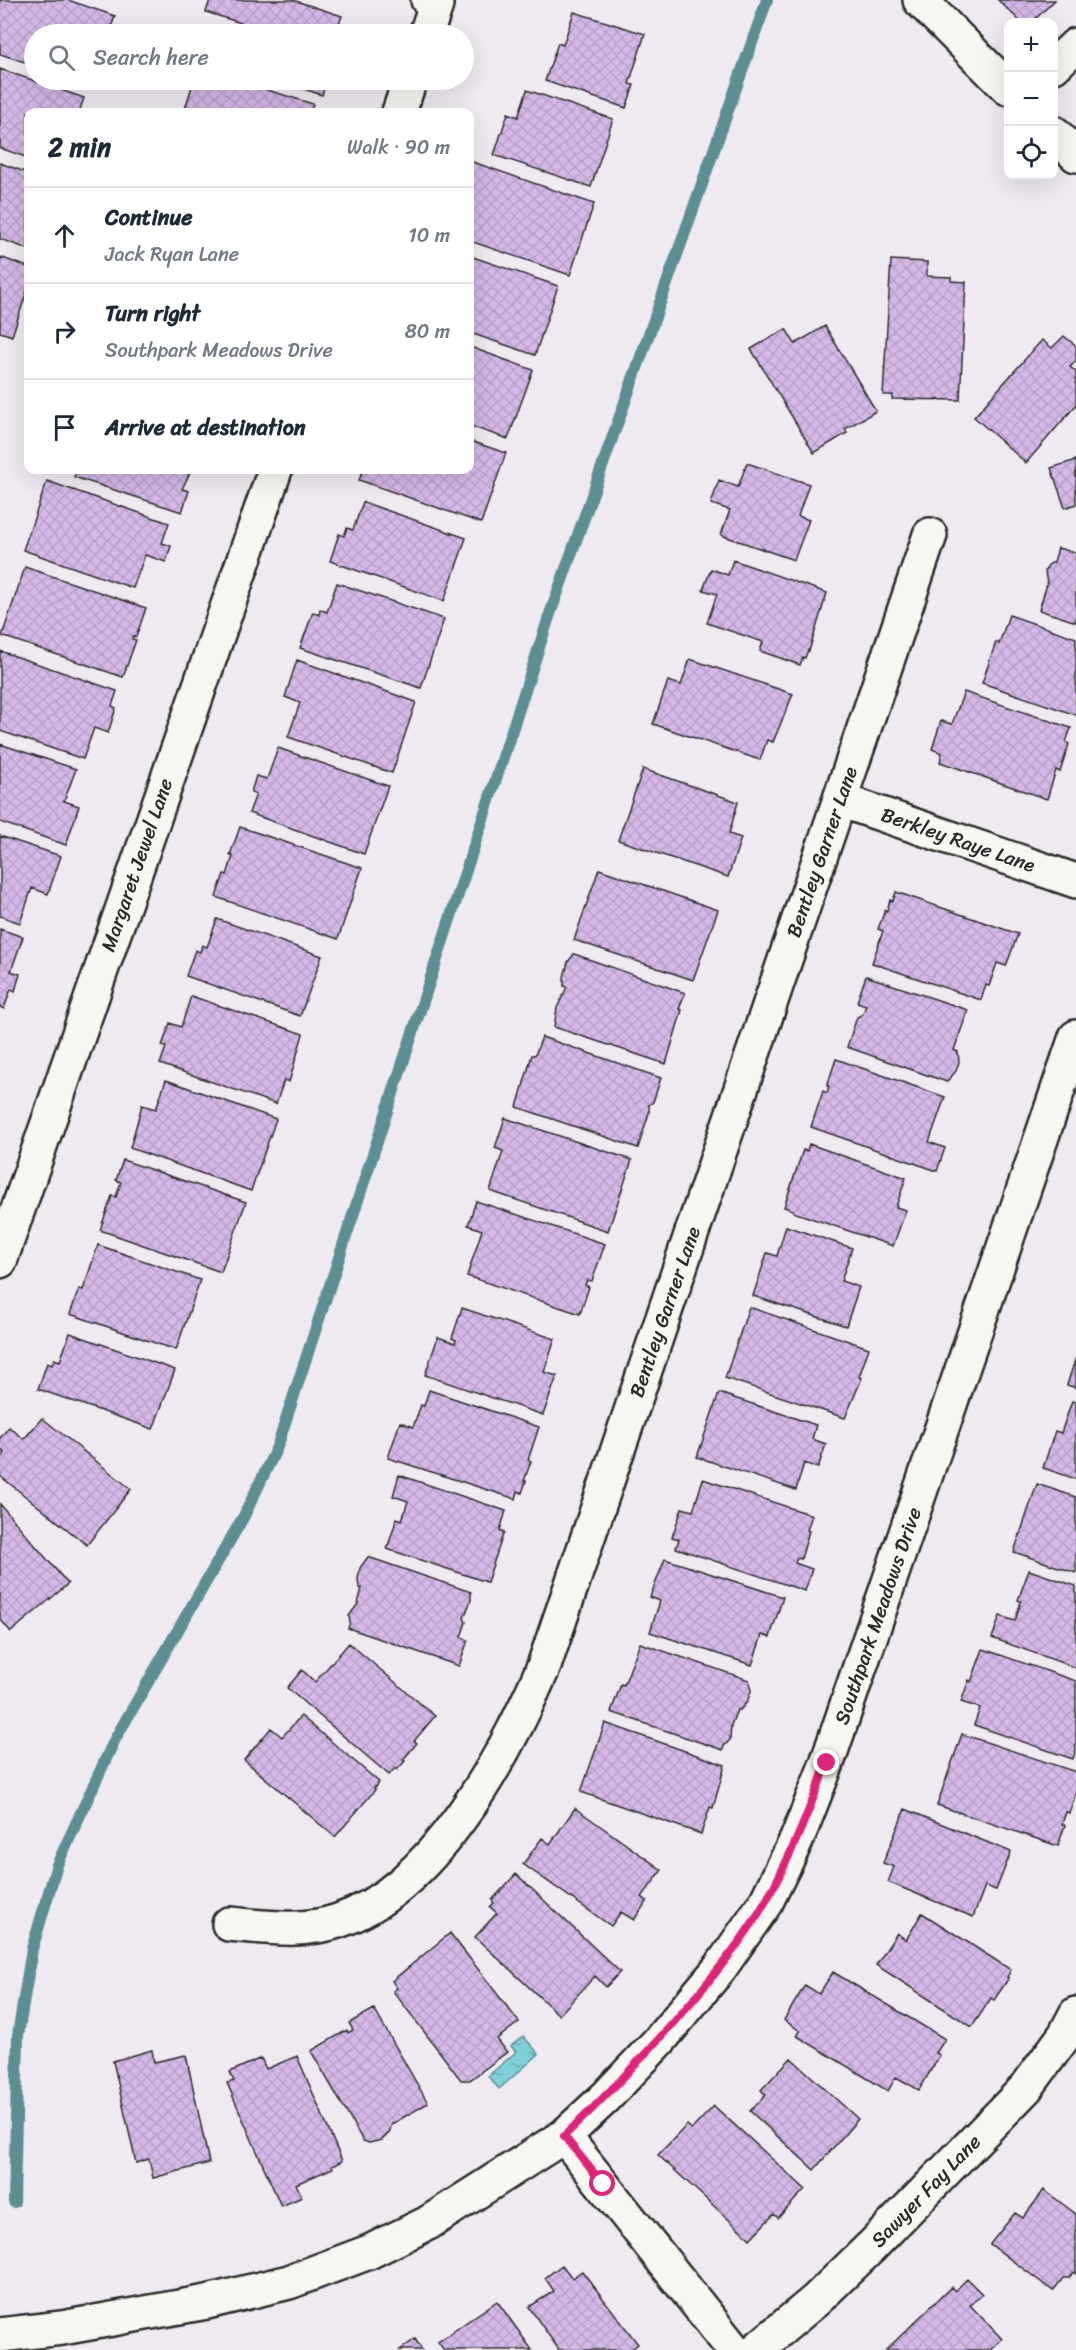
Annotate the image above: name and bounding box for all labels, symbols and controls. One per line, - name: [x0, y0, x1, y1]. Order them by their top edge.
- map controls: [1004, 18, 1058, 180]
- button: +: [1004, 18, 1058, 72]
- search box: [24, 24, 474, 90]
- text: Search here: [93, 38, 209, 77]
- icon: search: [45, 41, 78, 74]
- button: −: [1004, 72, 1058, 126]
- text: 2 min: [48, 124, 111, 170]
- button: locate: [1004, 126, 1058, 180]
- text: Walk · 90 m: [347, 130, 450, 165]
- text: Continue: [105, 198, 193, 237]
- text: 10 m: [408, 218, 450, 253]
- icon: ahead: [48, 219, 81, 252]
- text: Jack Ryan Lane: [105, 237, 239, 272]
- text: Turn right: [105, 294, 200, 333]
- text: 80 m: [405, 314, 450, 349]
- icon: right: [48, 315, 81, 348]
- text: Southpark Meadows Drive: [105, 333, 333, 368]
- text: Arrive at destination: [105, 408, 306, 447]
- icon: arrive: [48, 411, 81, 444]
- street label: Bentley Garner Lane: [776, 761, 868, 942]
- street label: Margaret Jewel Lane: [91, 774, 183, 956]
- street label: Berkley Raye Lane: [876, 797, 1040, 883]
- street label: Bentley Garner Lane: [619, 1221, 711, 1402]
- street label: Southpark Meadows Drive: [824, 1503, 932, 1729]
- route end: [813, 1749, 839, 1775]
- street label: Sawyer Fay Lane: [862, 2126, 990, 2256]
- route start: [589, 2170, 615, 2196]

